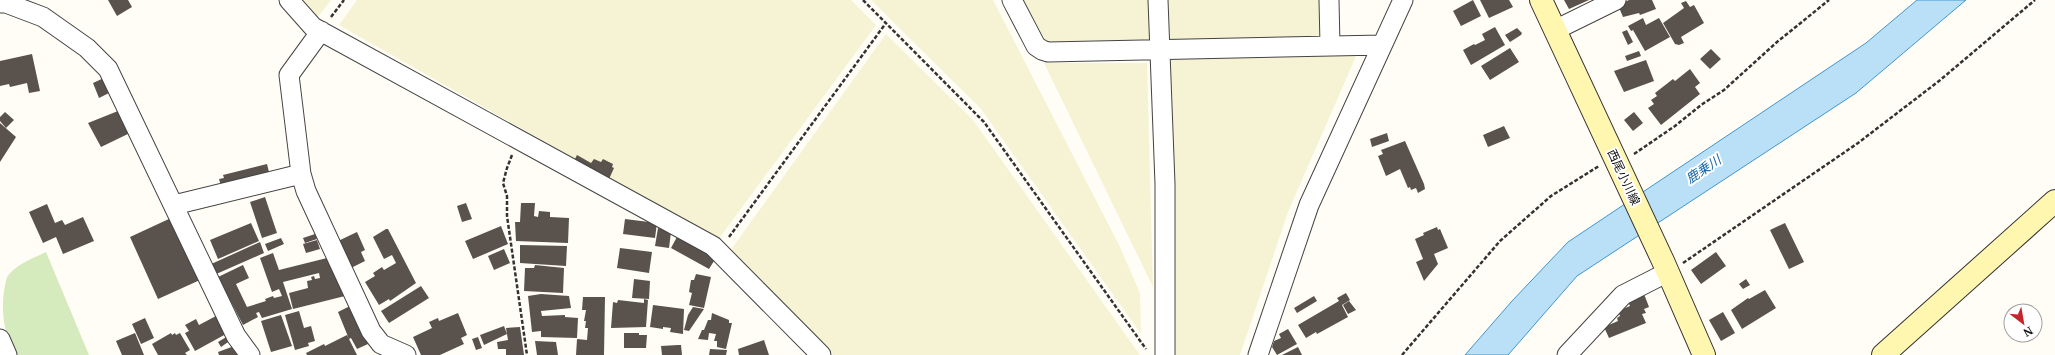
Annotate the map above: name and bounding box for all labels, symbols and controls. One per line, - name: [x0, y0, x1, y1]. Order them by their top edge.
- street label: 西尾小川線: [1604, 146, 1644, 208]
- water label: 鹿乗川: [1682, 150, 1726, 187]
- north arrow: [2003, 303, 2043, 343]
- text: N: [2021, 323, 2036, 341]

